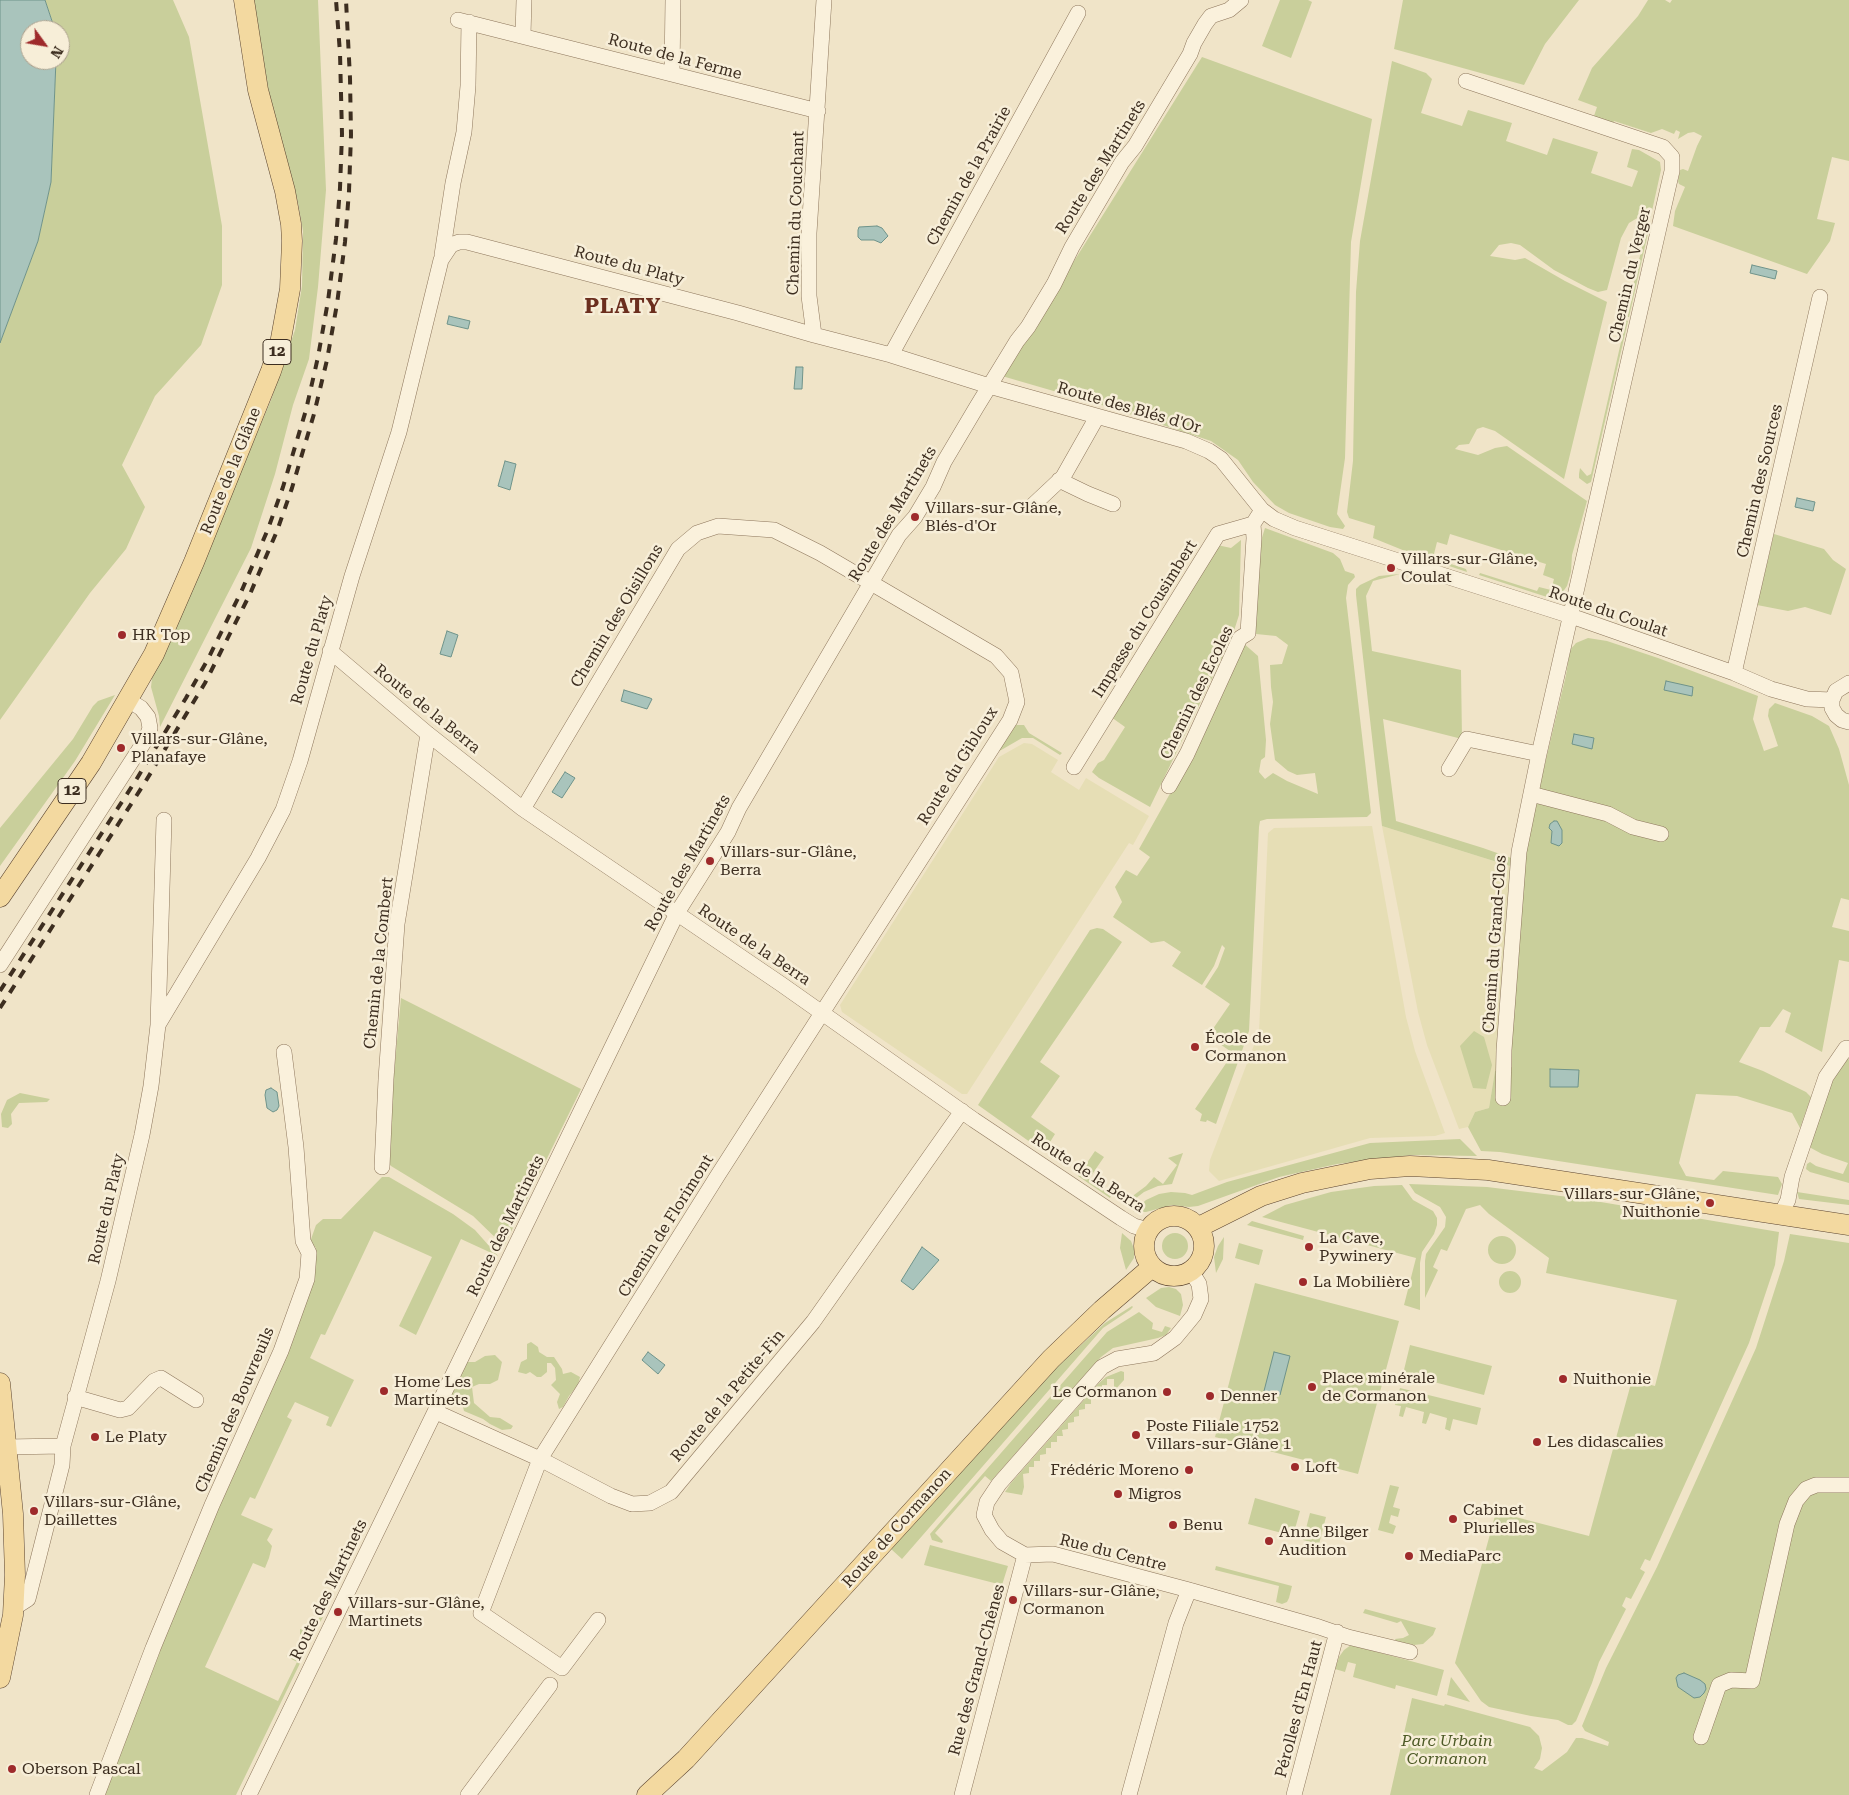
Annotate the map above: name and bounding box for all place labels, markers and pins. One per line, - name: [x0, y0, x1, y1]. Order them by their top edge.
- place label: Villars-sur-Glâne, Blés-d'Or: [925, 498, 1062, 536]
- marker: Villars-sur-Glâne, Blés-d'Or: [909, 511, 921, 523]
- place label: Villars-sur-Glâne, Coulat: [1401, 549, 1538, 587]
- marker: Villars-sur-Glâne, Coulat: [1385, 562, 1397, 574]
- place label: HR Top: [132, 625, 190, 645]
- marker: HR Top: [116, 629, 128, 641]
- place label: Villars-sur-Glâne, Planafaye: [131, 729, 268, 767]
- marker: Villars-sur-Glâne, Planafaye: [115, 742, 127, 754]
- place label: Villars-sur-Glâne, Berra: [720, 842, 857, 880]
- marker: Villars-sur-Glâne, Berra: [704, 855, 716, 867]
- place label: École de Cormanon: [1205, 1028, 1287, 1066]
- marker: École de Cormanon: [1189, 1041, 1201, 1053]
- place label: Villars-sur-Glâne, Nuithonie: [1563, 1184, 1700, 1222]
- marker: Villars-sur-Glâne, Nuithonie: [1704, 1197, 1716, 1209]
- place label: La Cave, Pywinery: [1319, 1228, 1393, 1266]
- marker: La Cave, Pywinery: [1303, 1241, 1315, 1253]
- place label: La Mobilière: [1313, 1272, 1410, 1292]
- marker: La Mobilière: [1297, 1276, 1309, 1288]
- place label: Place minérale de Cormanon: [1322, 1368, 1435, 1406]
- place label: Nuithonie: [1573, 1369, 1651, 1389]
- place label: Home Les Martinets: [394, 1372, 471, 1410]
- marker: Nuithonie: [1557, 1373, 1569, 1385]
- marker: Place minérale de Cormanon: [1306, 1381, 1318, 1393]
- place label: Le Cormanon: [1053, 1382, 1157, 1402]
- marker: Home Les Martinets: [378, 1385, 390, 1397]
- marker: Le Cormanon: [1161, 1386, 1173, 1398]
- place label: Denner: [1220, 1386, 1277, 1406]
- marker: Denner: [1204, 1390, 1216, 1402]
- place label: Poste Filiale 1752 Villars-sur-Glâne 1: [1146, 1416, 1291, 1454]
- place label: Le Platy: [105, 1427, 167, 1447]
- marker: Poste Filiale 1752 Villars-sur-Glâne 1: [1130, 1429, 1142, 1441]
- marker: Le Platy: [89, 1431, 101, 1443]
- place label: Les didascalies: [1547, 1432, 1663, 1452]
- marker: Les didascalies: [1531, 1436, 1543, 1448]
- place label: Loft: [1305, 1457, 1337, 1477]
- place label: Frédéric Moreno: [1050, 1460, 1179, 1480]
- marker: Loft: [1289, 1461, 1301, 1473]
- marker: Frédéric Moreno: [1183, 1464, 1195, 1476]
- place label: Migros: [1128, 1484, 1181, 1504]
- marker: Migros: [1112, 1488, 1124, 1500]
- place label: Villars-sur-Glâne, Daillettes: [44, 1492, 181, 1530]
- place label: Cabinet Plurielles: [1463, 1500, 1535, 1538]
- marker: Villars-sur-Glâne, Daillettes: [28, 1505, 40, 1517]
- marker: Cabinet Plurielles: [1447, 1513, 1459, 1525]
- place label: Benu: [1183, 1515, 1223, 1535]
- marker: Benu: [1167, 1519, 1179, 1531]
- place label: Anne Bilger Audition: [1279, 1522, 1368, 1560]
- marker: Anne Bilger Audition: [1263, 1535, 1275, 1547]
- place label: MediaParc: [1419, 1546, 1501, 1566]
- marker: MediaParc: [1403, 1550, 1415, 1562]
- place label: Villars-sur-Glâne, Cormanon: [1023, 1581, 1160, 1619]
- place label: Villars-sur-Glâne, Martinets: [348, 1593, 485, 1631]
- marker: Villars-sur-Glâne, Cormanon: [1007, 1594, 1019, 1606]
- marker: Villars-sur-Glâne, Martinets: [332, 1606, 344, 1618]
- place label: Oberson Pascal: [22, 1759, 141, 1779]
- marker: Oberson Pascal: [6, 1763, 18, 1775]

